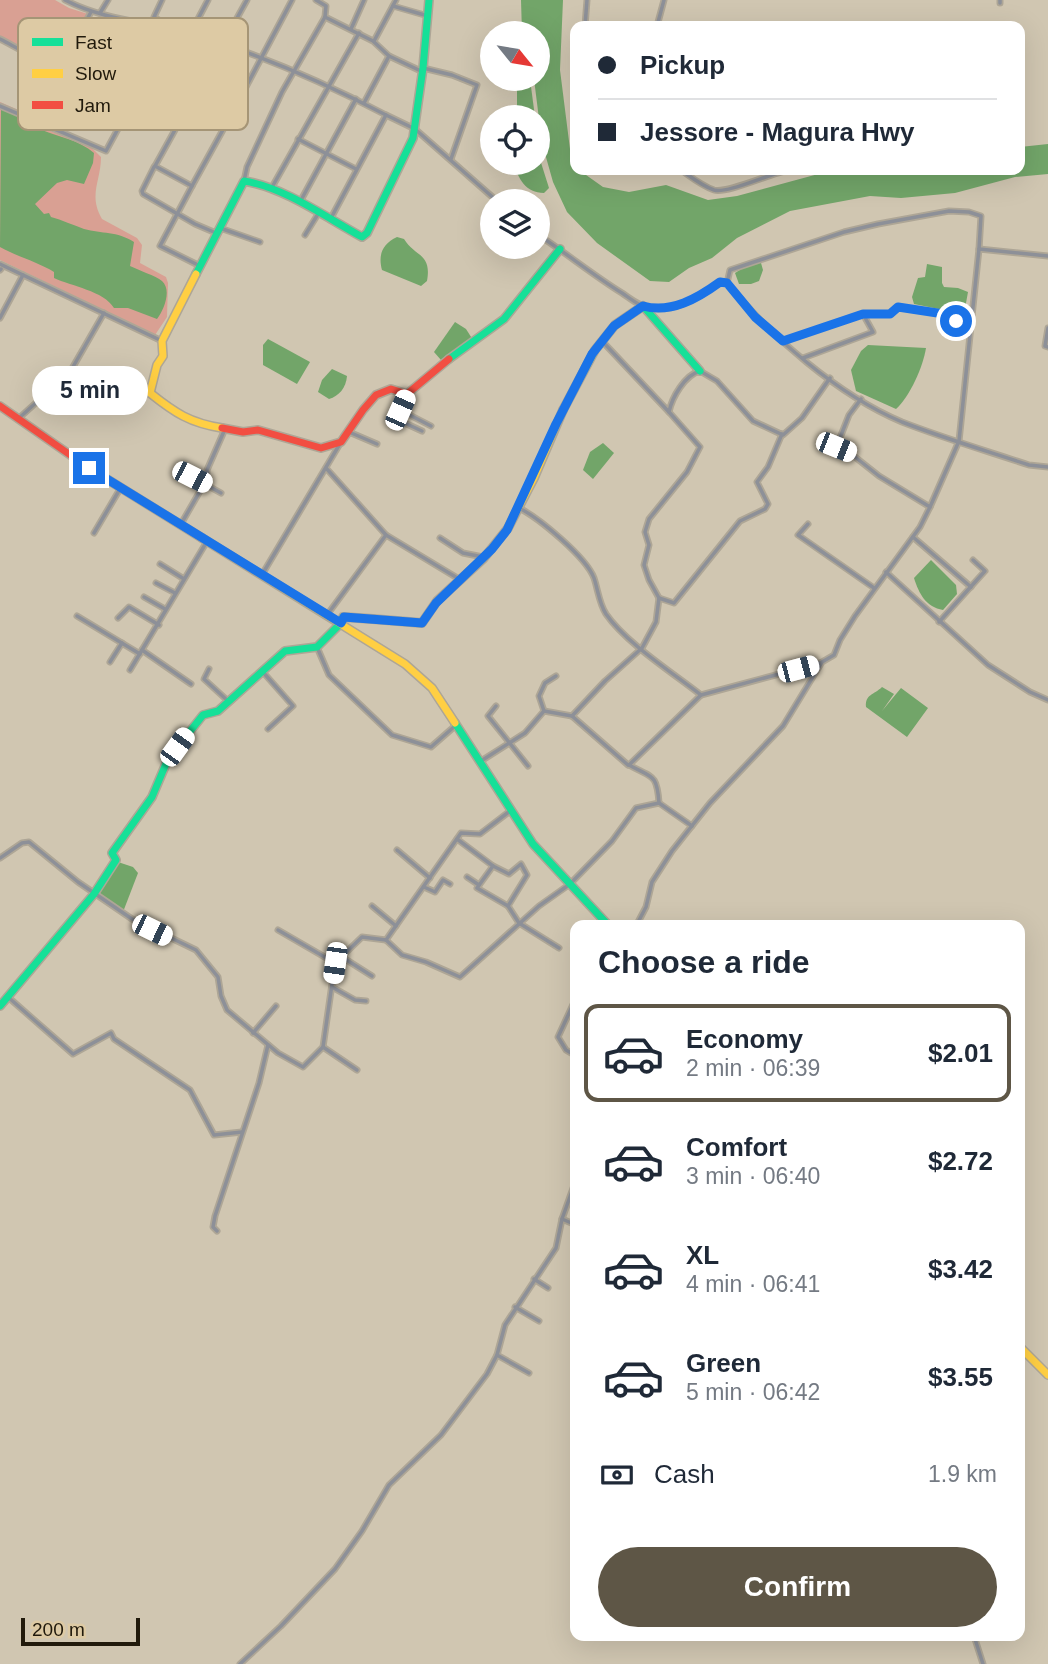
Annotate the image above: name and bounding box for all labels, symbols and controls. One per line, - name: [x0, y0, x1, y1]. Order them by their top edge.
- legend: [18, 18, 248, 130]
- north arrow: [480, 21, 550, 91]
- map controls: [480, 21, 550, 259]
- text: Fast: [75, 32, 113, 53]
- text: Pickup: [640, 50, 725, 80]
- text: Slow: [75, 63, 116, 84]
- text: Jam: [75, 95, 111, 116]
- button: locate: [480, 105, 550, 175]
- text: Jessore - Magura Hwy: [640, 117, 915, 147]
- button: layers: [480, 189, 550, 259]
- route start: [940, 305, 972, 337]
- callout: 5 min: [31, 366, 147, 416]
- text: 5 min: [60, 377, 120, 403]
- car: [382, 387, 419, 433]
- car: [813, 429, 860, 465]
- route end: [73, 452, 105, 484]
- car: [169, 458, 216, 496]
- car: [775, 653, 822, 685]
- car: [157, 724, 198, 770]
- car: [129, 911, 176, 949]
- car: [322, 941, 349, 985]
- text: Choose a ride: [598, 944, 810, 980]
- icon: car: [602, 1022, 665, 1085]
- text: Economy: [686, 1024, 803, 1054]
- text: $2.01: [928, 1038, 993, 1068]
- text: 2 min · 06:39: [686, 1055, 820, 1081]
- icon: car: [602, 1130, 665, 1193]
- text: Comfort: [686, 1132, 787, 1162]
- text: $2.72: [928, 1146, 993, 1176]
- text: 3 min · 06:40: [686, 1163, 820, 1189]
- icon: car: [602, 1238, 665, 1301]
- text: XL: [686, 1240, 719, 1270]
- text: $3.42: [928, 1254, 993, 1284]
- text: 4 min · 06:41: [686, 1271, 820, 1297]
- icon: car: [602, 1346, 665, 1409]
- text: Green: [686, 1348, 761, 1378]
- text: $3.55: [928, 1362, 993, 1392]
- text: 5 min · 06:42: [686, 1379, 820, 1405]
- icon: cash: [598, 1456, 636, 1494]
- text: Cash: [654, 1459, 715, 1489]
- text: 1.9 km: [928, 1461, 997, 1487]
- button: Confirm: [598, 1547, 997, 1627]
- scale bar: [21, 1615, 140, 1647]
- text: 200 m: [32, 1619, 85, 1640]

